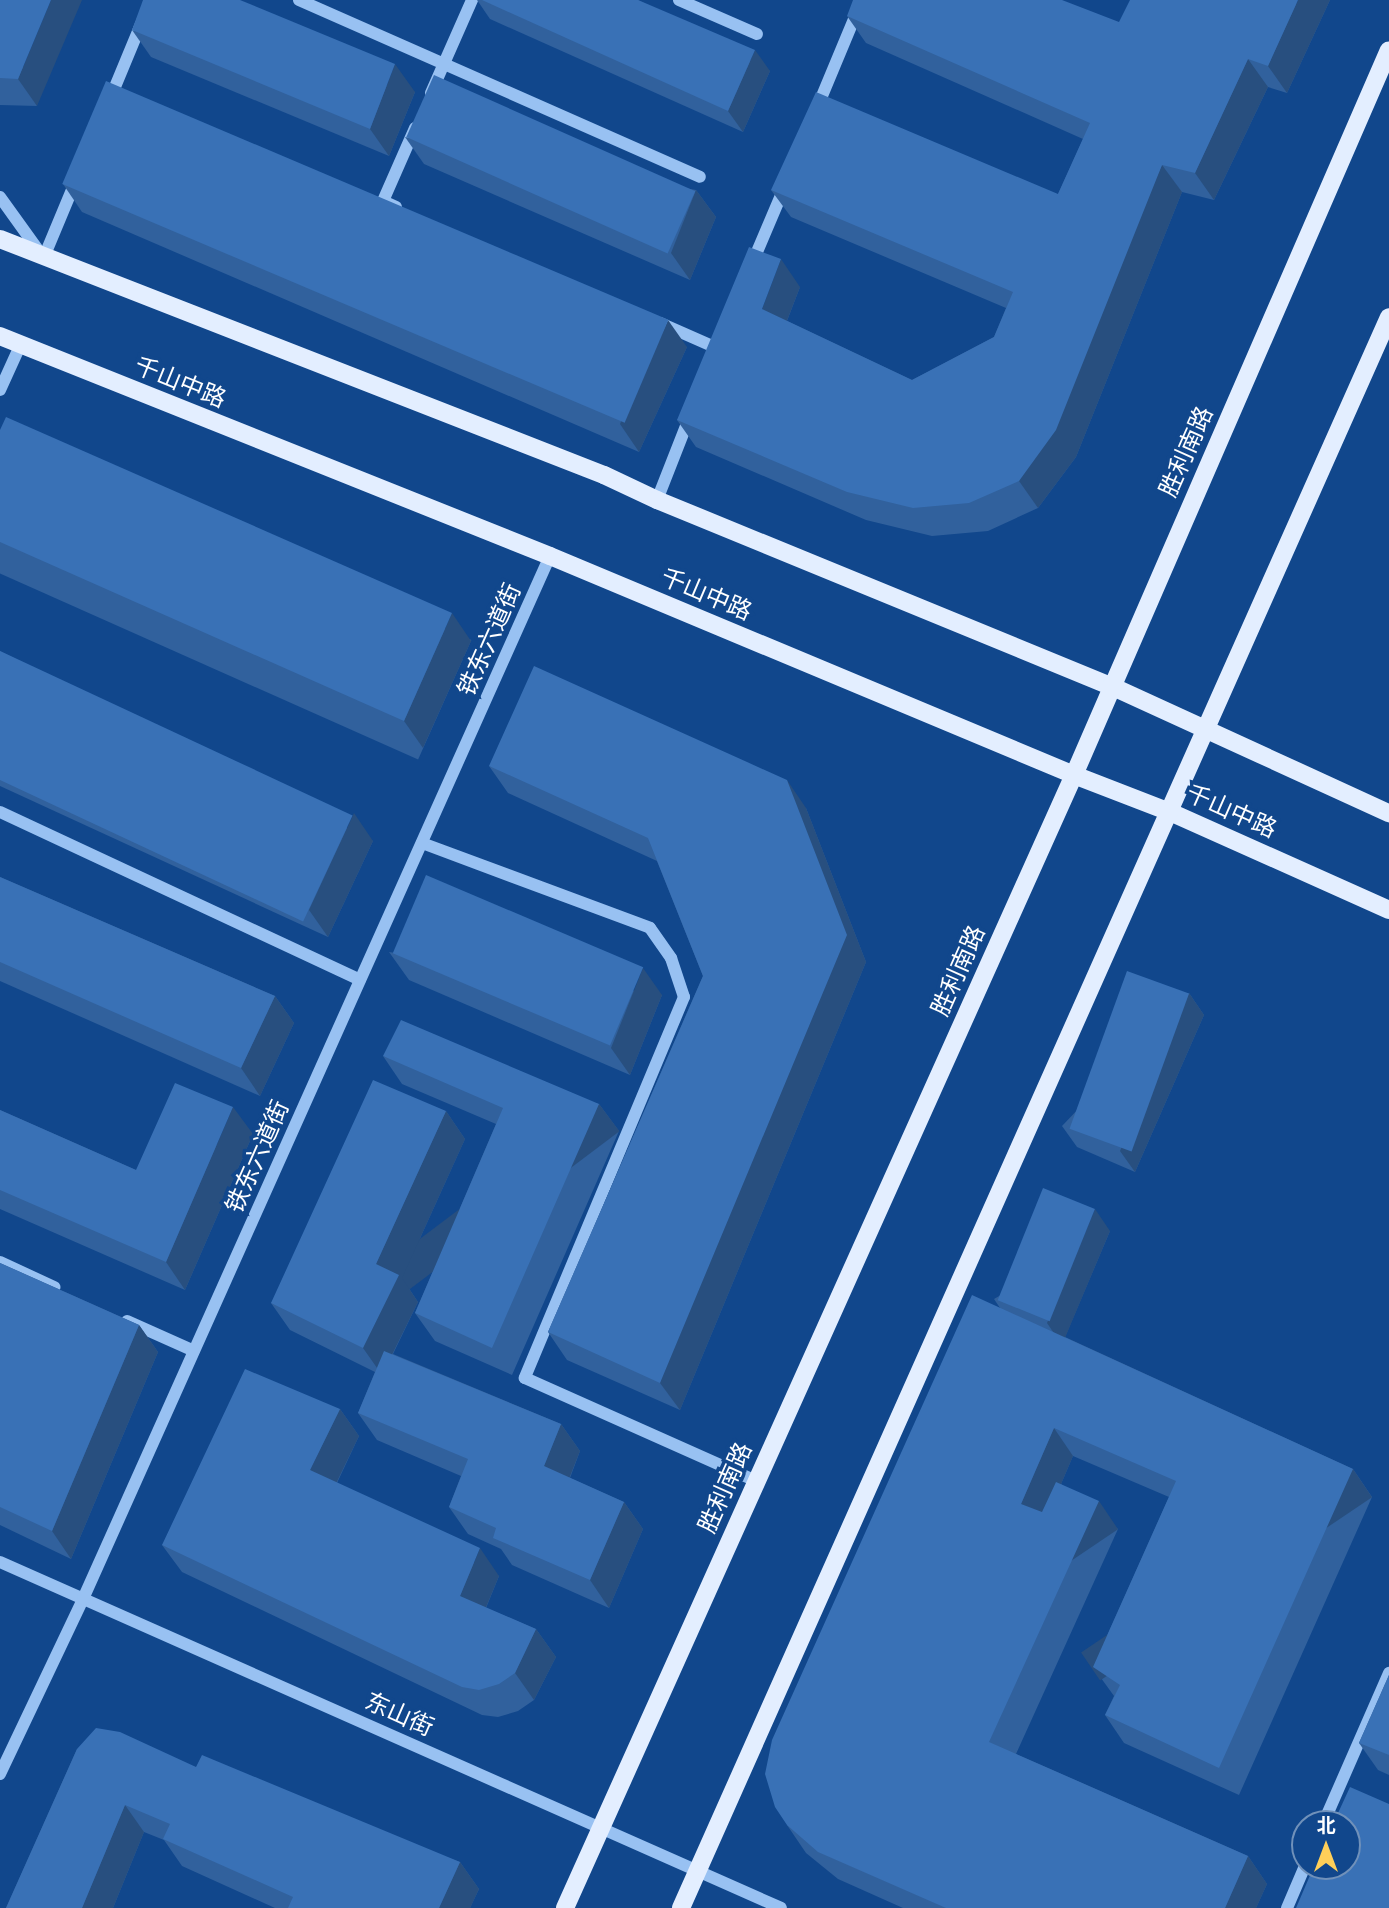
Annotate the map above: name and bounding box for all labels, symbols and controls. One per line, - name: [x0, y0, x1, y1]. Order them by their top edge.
- street label: 千山中路: [130, 352, 230, 414]
- street label: 胜利南路: [1154, 402, 1220, 502]
- street label: 千山中路: [656, 563, 756, 627]
- street label: 铁东六道街: [452, 579, 528, 701]
- street label: 千山中路: [1181, 779, 1281, 845]
- street label: 胜利南路: [926, 921, 992, 1021]
- street label: 铁东六道街: [220, 1096, 296, 1218]
- street label: 胜利南路: [693, 1438, 759, 1538]
- street label: 东山街: [360, 1687, 438, 1743]
- north arrow: [1291, 1810, 1361, 1880]
- text: 北: [1316, 1814, 1336, 1837]

